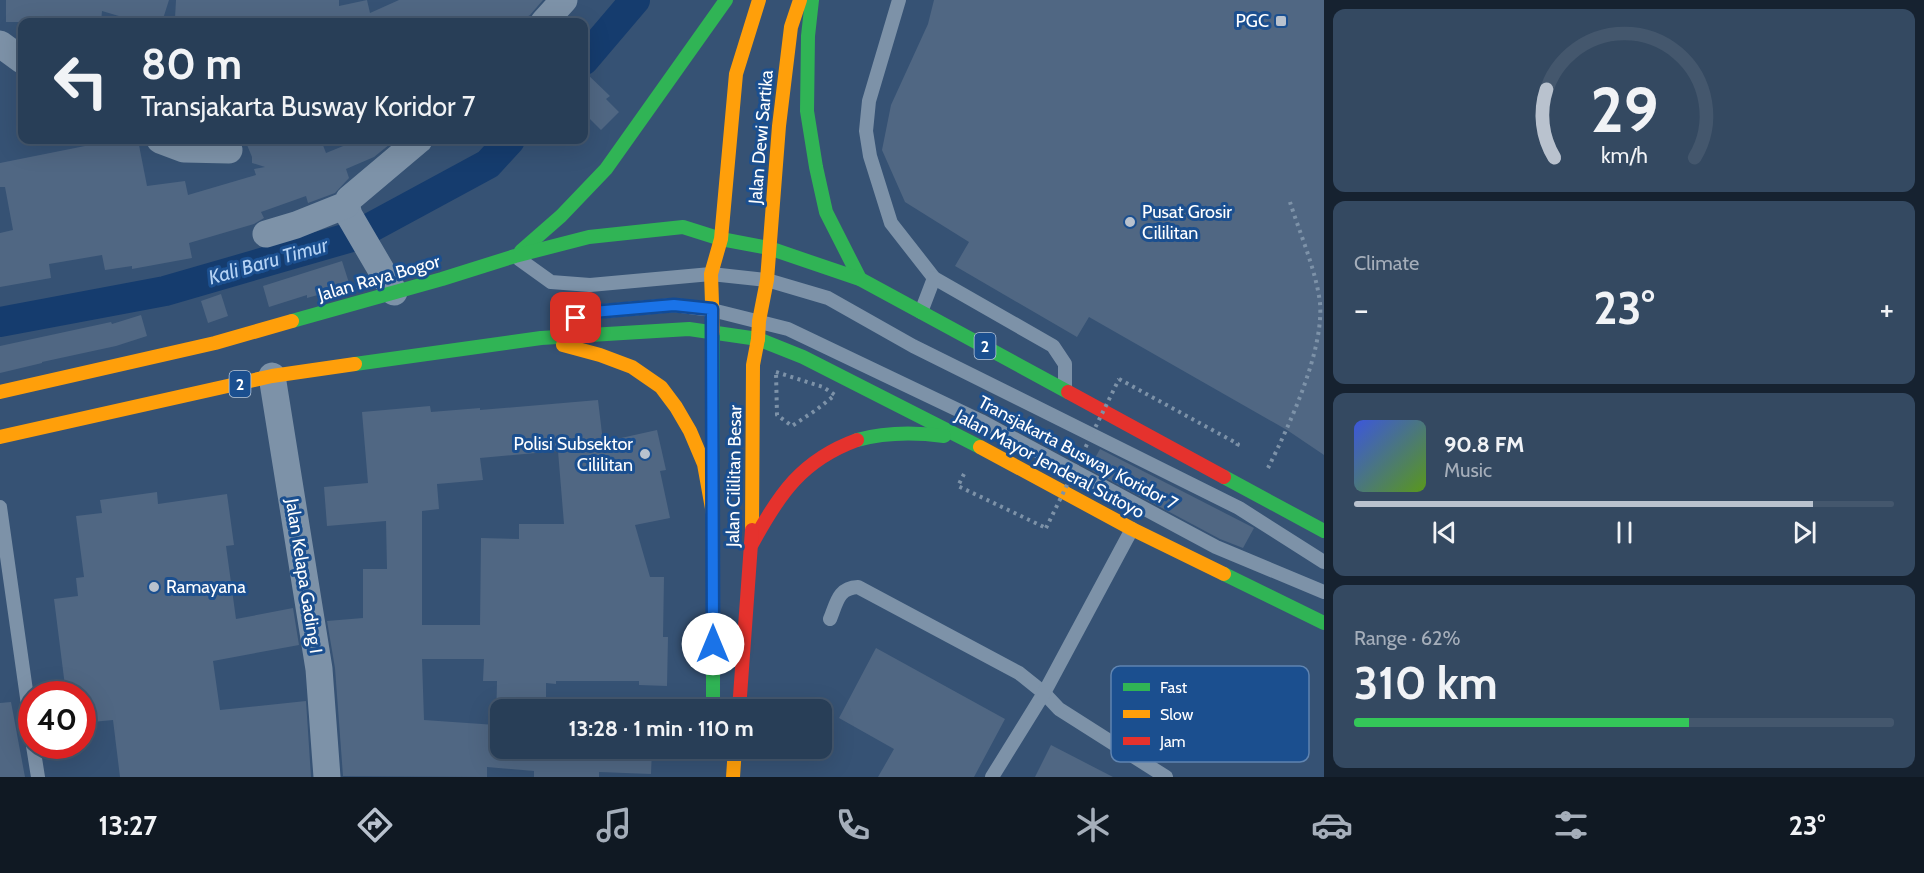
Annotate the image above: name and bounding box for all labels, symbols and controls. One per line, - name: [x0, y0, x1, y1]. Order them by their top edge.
- place label: PGC: [1236, 10, 1269, 32]
- marker: PGC: [1274, 14, 1288, 28]
- text: 80 m: [141, 38, 242, 90]
- icon: left: [42, 42, 120, 120]
- street label: Jalan Dewi Sartika: [744, 69, 778, 206]
- text: 29: [1590, 72, 1658, 148]
- text: Transjakarta Busway Koridor 7: [141, 90, 475, 123]
- text: km/h: [1601, 142, 1647, 168]
- place label: Pusat Grosir Cililitan: [1142, 201, 1232, 244]
- marker: Pusat Grosir Cililitan: [1123, 215, 1137, 229]
- water label: Kali Baru Timur: [205, 232, 331, 290]
- street label: Jalan Raya Bogor: [314, 250, 443, 306]
- text: Climate: [1354, 251, 1419, 275]
- text: 23°: [1593, 281, 1655, 335]
- text: −: [1354, 289, 1369, 329]
- text: +: [1879, 289, 1894, 329]
- pin: [550, 292, 601, 343]
- icon: arrive: [559, 301, 592, 334]
- road number: 2: [974, 333, 996, 359]
- road number: 2: [230, 371, 250, 397]
- street label: Transjakarta Busway Koridor 7: [974, 391, 1182, 515]
- street label: Jalan Cililitan Besar: [722, 404, 746, 548]
- street label: Jalan Mayor Jenderal Sutoyo: [951, 404, 1148, 523]
- text: 90.8 FM: [1444, 431, 1524, 458]
- place label: Polisi Subsektor Cililitan: [514, 433, 633, 476]
- marker: Polisi Subsektor Cililitan: [638, 447, 652, 461]
- text: Music: [1444, 458, 1492, 482]
- street label: Jalan Kelapa Gading I: [281, 496, 327, 655]
- icon: previous: [1428, 516, 1461, 549]
- icon: pause: [1608, 516, 1641, 549]
- icon: next: [1788, 516, 1821, 549]
- place label: Ramayana: [166, 576, 246, 598]
- marker: Ramayana: [147, 580, 161, 594]
- position arrow: [681, 612, 745, 676]
- text: Range · 62%: [1354, 626, 1461, 650]
- text: 310 km: [1354, 656, 1498, 710]
- legend: [1111, 666, 1309, 762]
- text: Fast: [1160, 678, 1188, 697]
- speed limit sign: 40: [18, 681, 96, 759]
- text: Slow: [1160, 705, 1194, 724]
- text: 13:28 · 1 min · 110 m: [568, 715, 754, 742]
- text: Jam: [1159, 732, 1186, 751]
- icon: directions: [354, 804, 396, 846]
- icon: music: [593, 804, 635, 846]
- icon: phone: [832, 804, 874, 846]
- icon: climate: [1072, 804, 1114, 846]
- icon: car: [1311, 804, 1353, 846]
- icon: filters: [1550, 804, 1592, 846]
- text: 13:27: [99, 809, 157, 842]
- text: 23°: [1789, 809, 1825, 842]

